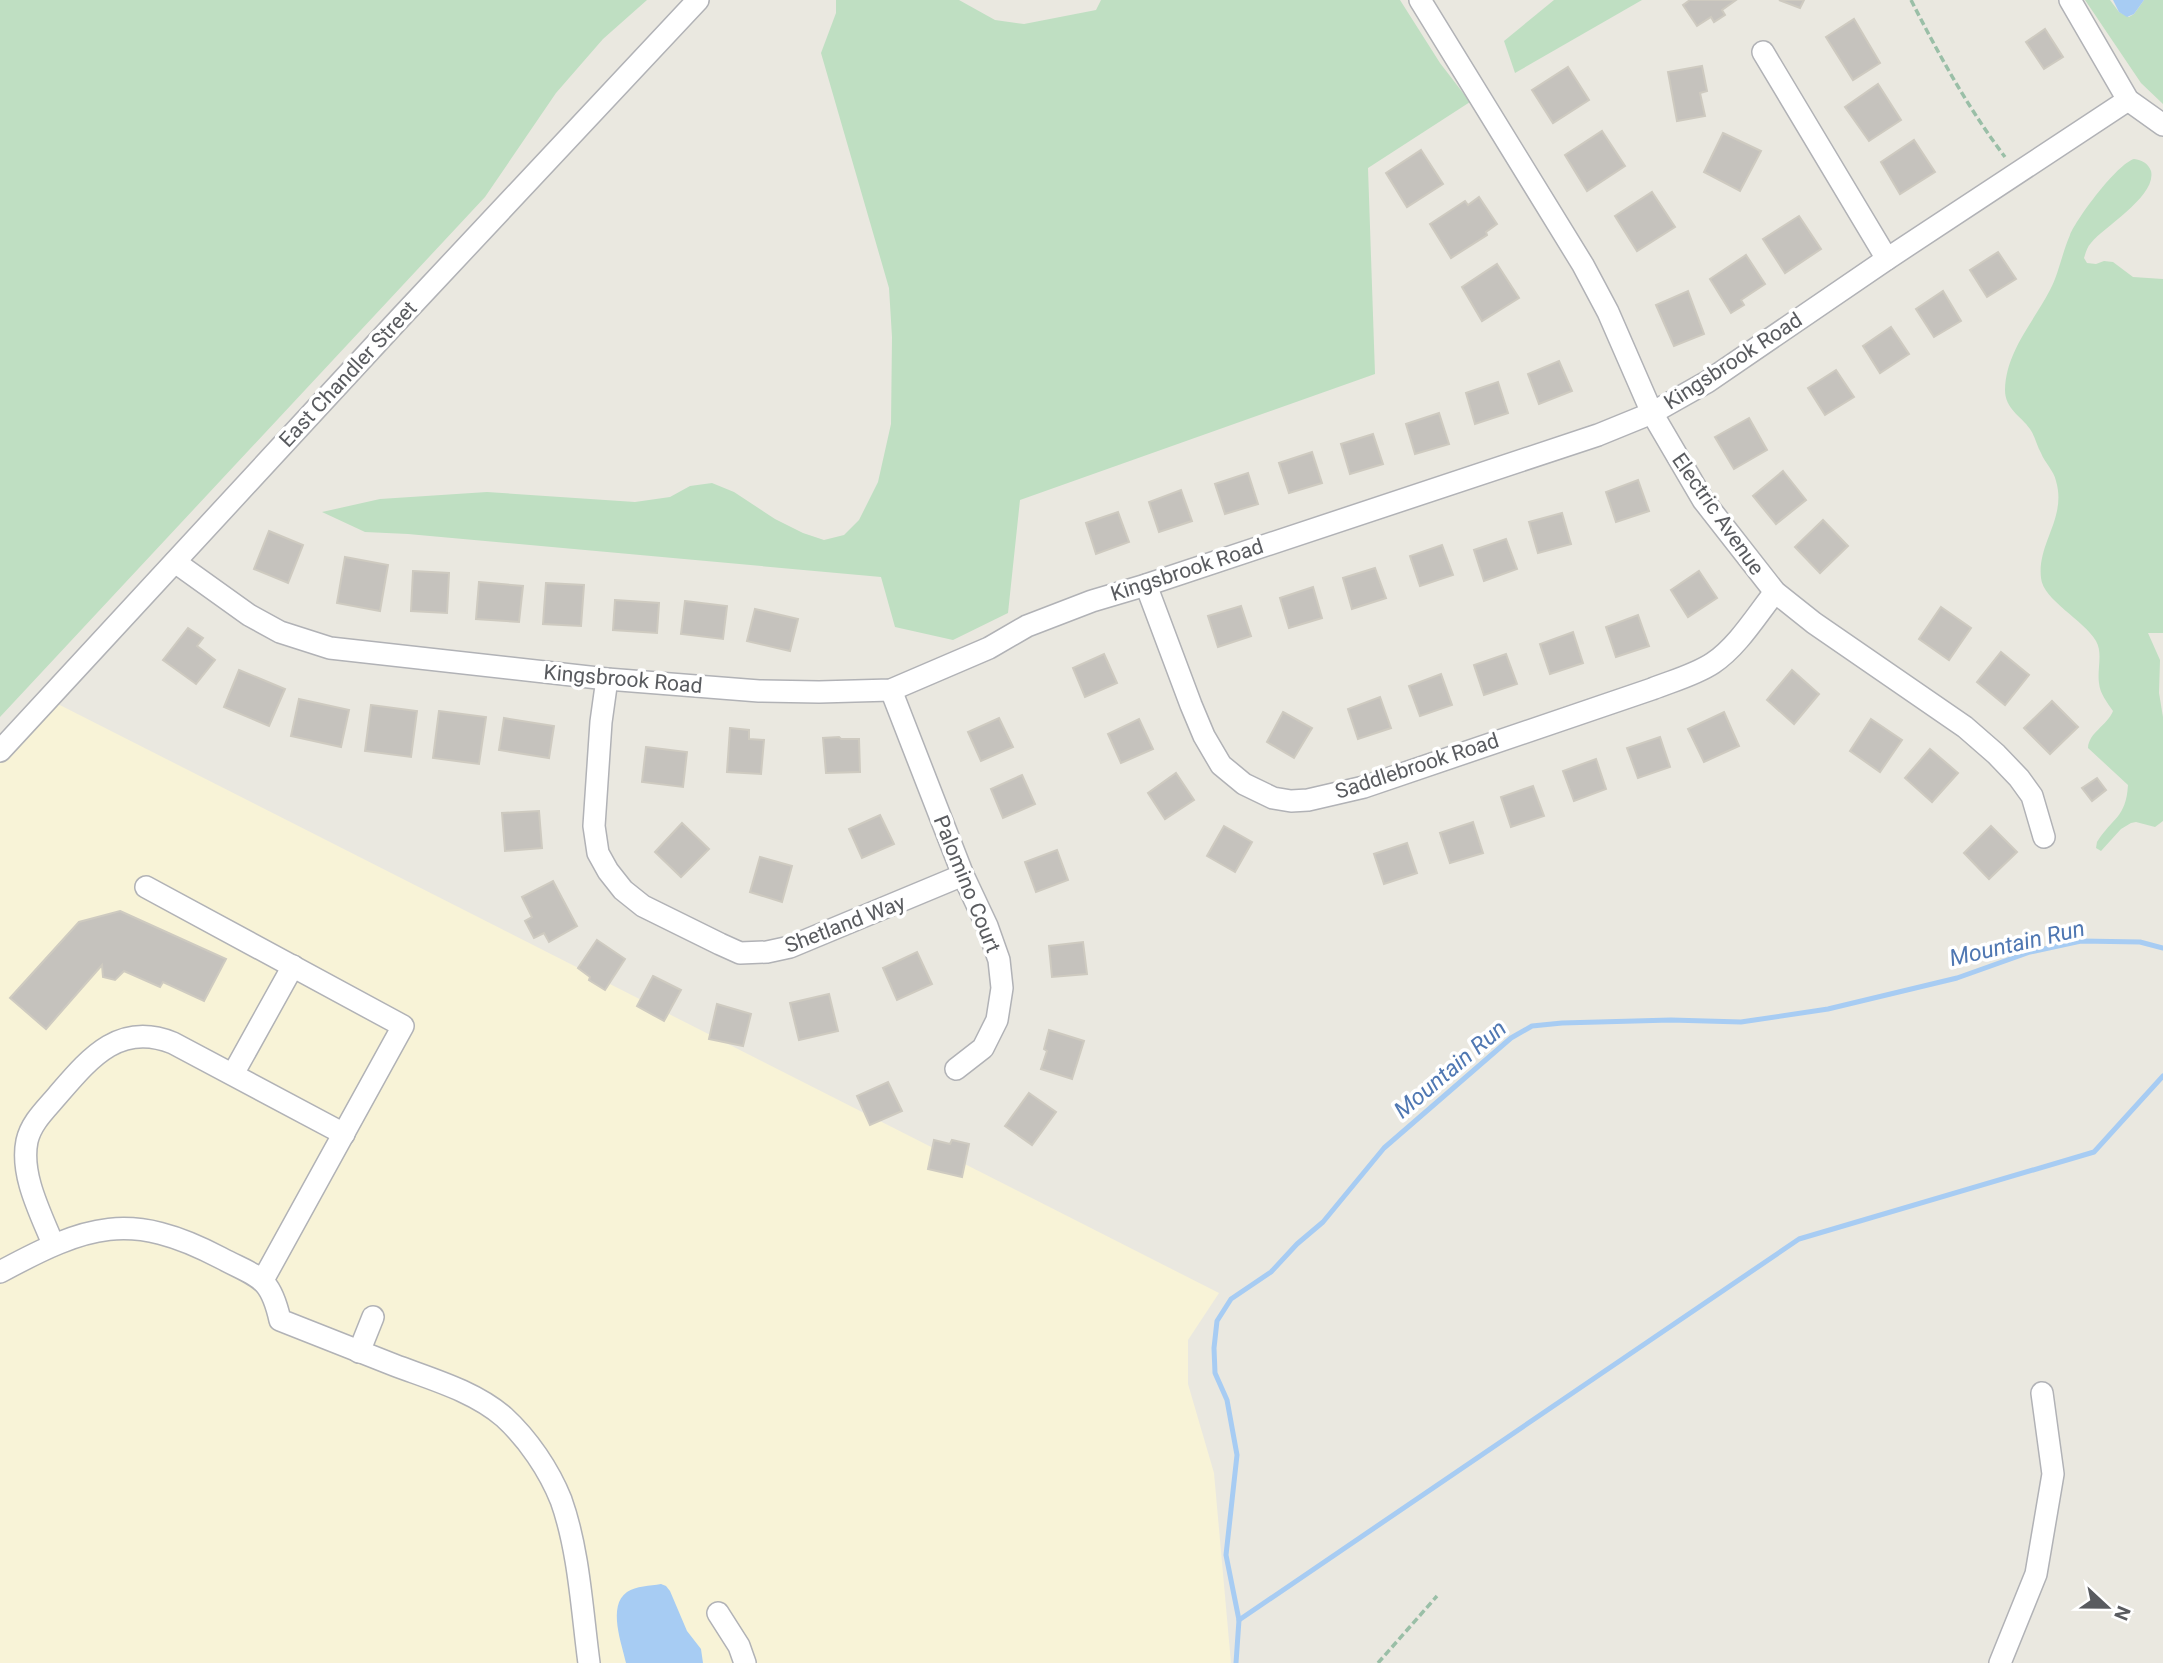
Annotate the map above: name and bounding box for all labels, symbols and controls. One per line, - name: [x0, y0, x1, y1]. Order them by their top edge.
- street label: East Chandler Street: [274, 296, 422, 452]
- street label: Kingsbrook Road: [1660, 308, 1806, 414]
- street label: Electric Avenue: [1667, 448, 1769, 580]
- street label: Kingsbrook Road: [1108, 534, 1266, 606]
- street label: Kingsbrook Road: [543, 660, 703, 698]
- street label: Saddlebrook Road: [1332, 728, 1502, 804]
- street label: Palomino Court: [929, 812, 1005, 956]
- street label: Shetland Way: [782, 890, 909, 958]
- water label: Mountain Run: [1947, 915, 2087, 972]
- water label: Mountain Run: [1389, 1015, 1512, 1124]
- north arrow: [2072, 1572, 2142, 1642]
- text: N: [2109, 1603, 2135, 1624]

